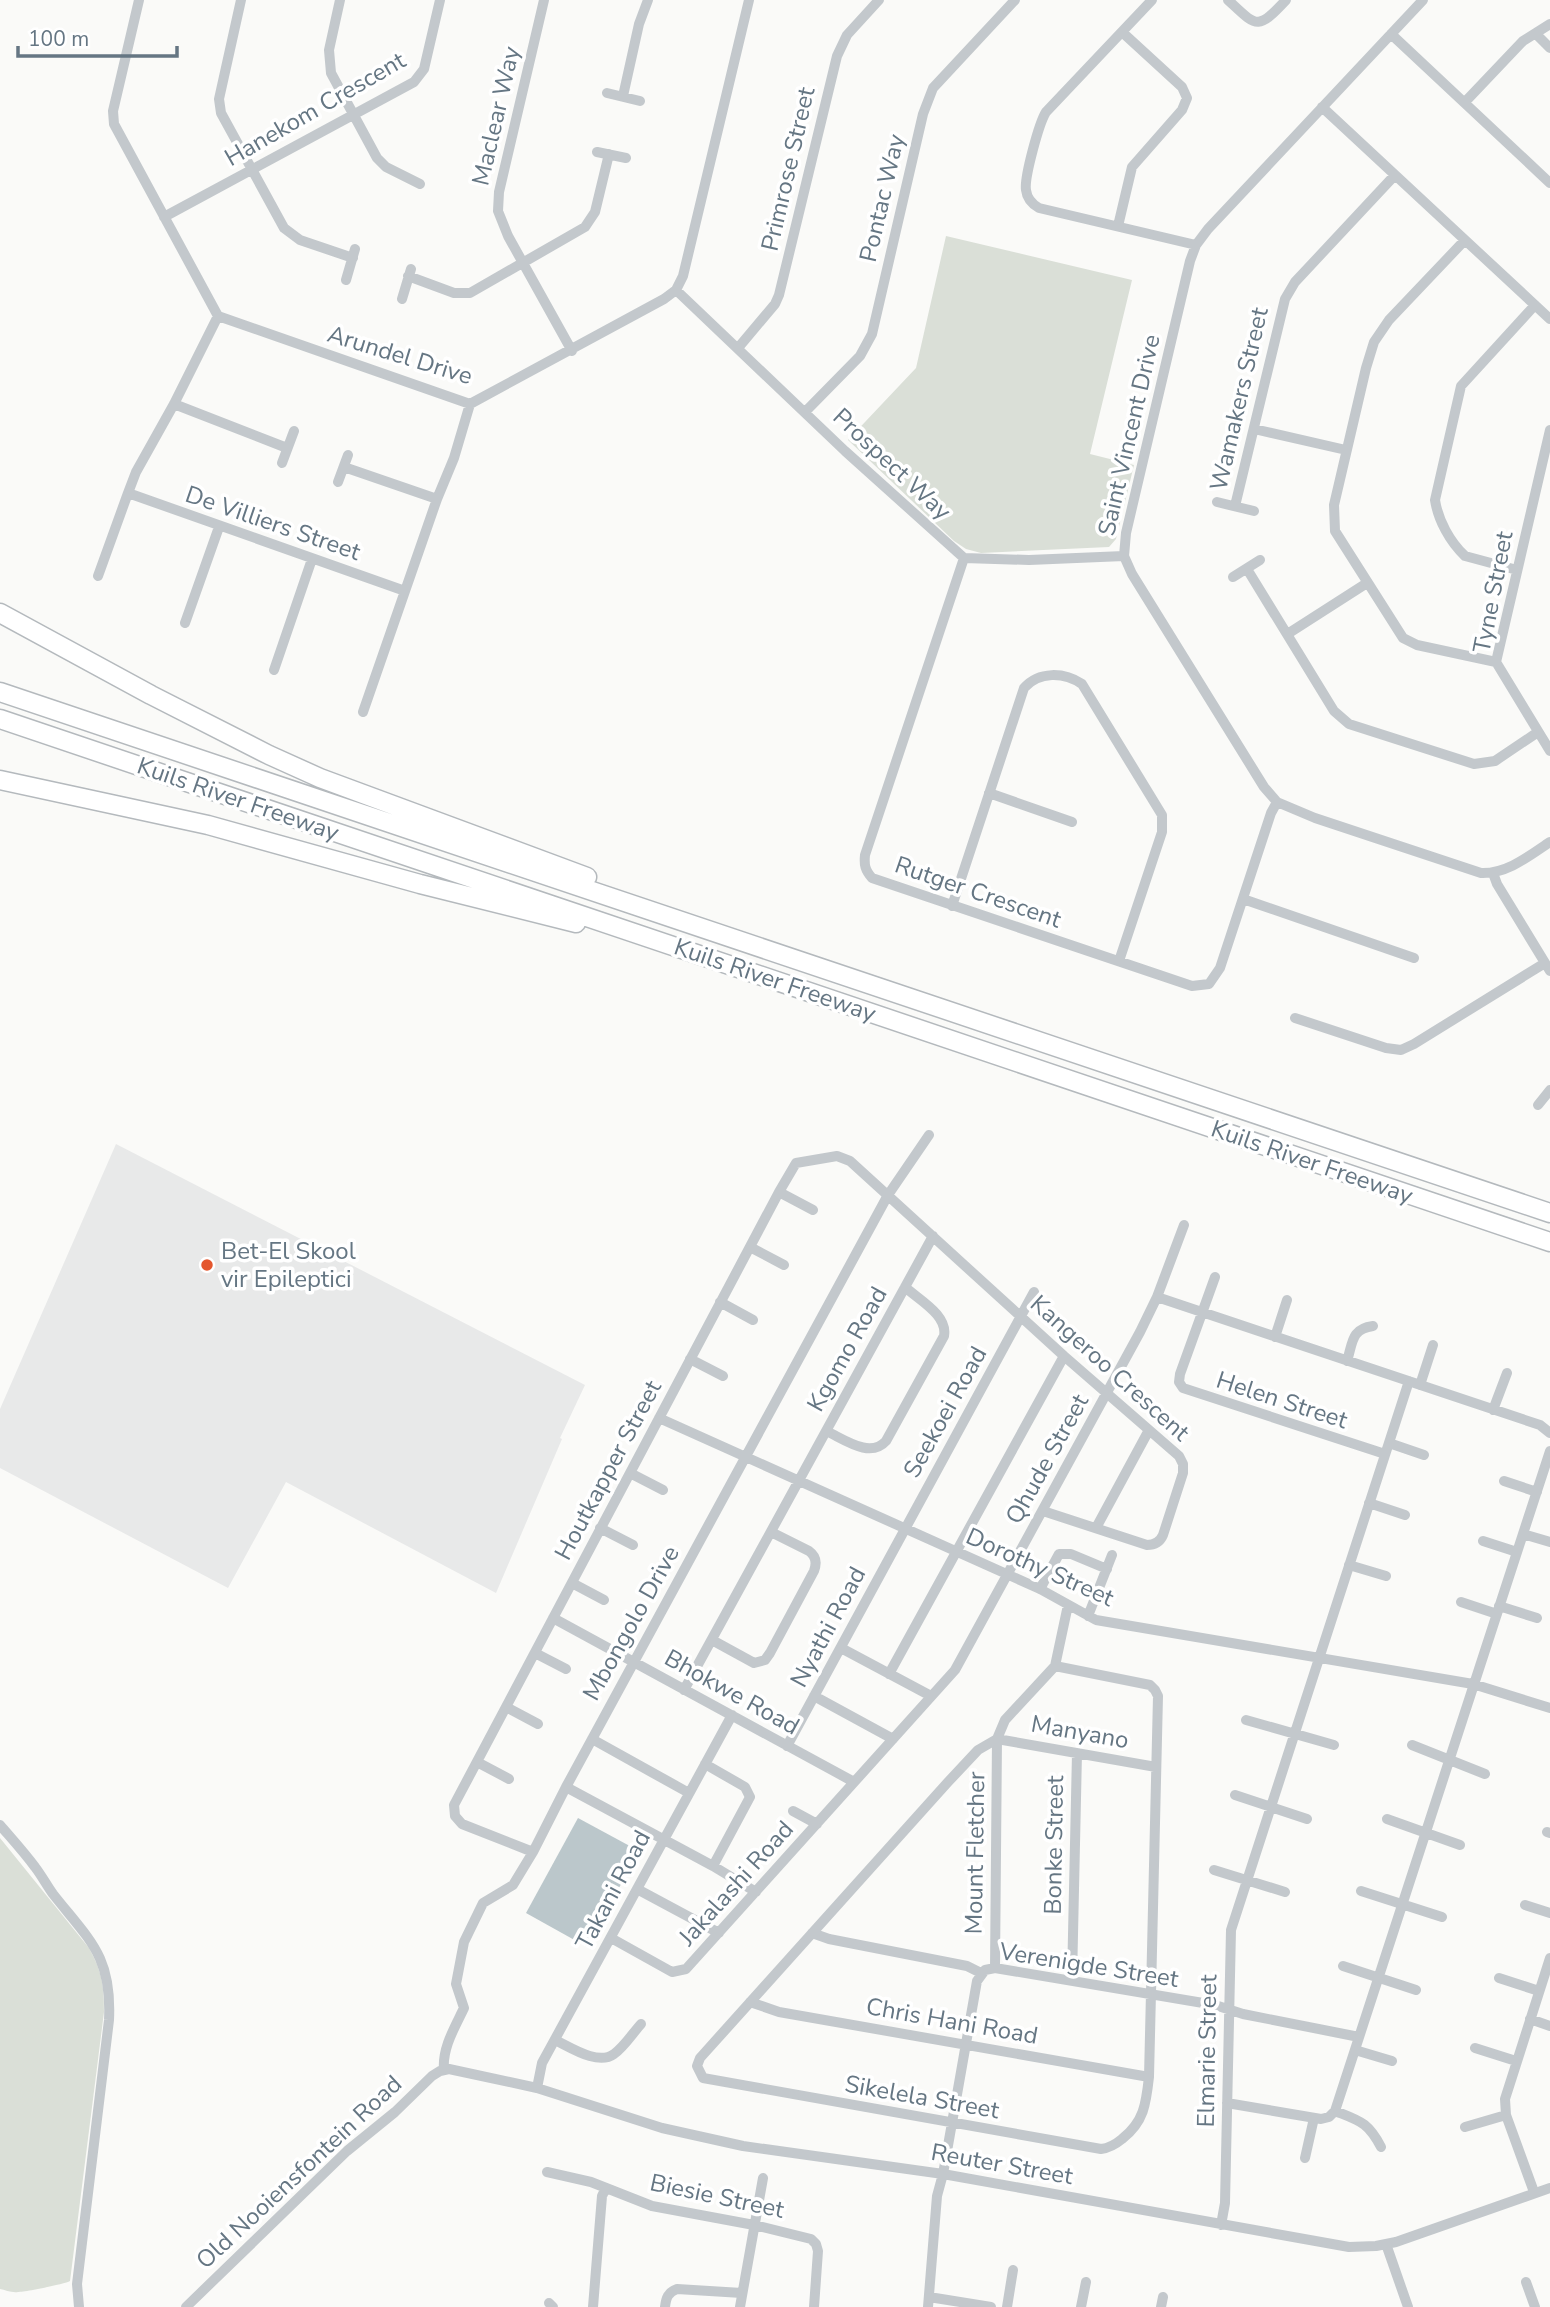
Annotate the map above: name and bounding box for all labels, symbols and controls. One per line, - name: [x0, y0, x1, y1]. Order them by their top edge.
- scale bar: [18, 14, 177, 58]
- text: 100 m: [28, 25, 89, 53]
- street label: Maclear Way: [464, 43, 528, 189]
- street label: Hanekom Crescent: [219, 44, 412, 174]
- street label: Primrose Street: [754, 83, 823, 254]
- street label: Pontac Way: [852, 130, 912, 265]
- street label: Wamakers Street: [1202, 304, 1276, 494]
- street label: Arundel Drive: [324, 318, 476, 392]
- street label: Saint Vincent Drive: [1090, 331, 1168, 539]
- street label: Prospect Way: [826, 401, 959, 528]
- street label: De Villiers Street: [181, 478, 365, 568]
- street label: Tyne Street: [1466, 528, 1521, 656]
- street label: Kuils River Freeway: [133, 749, 344, 849]
- street label: Rutger Crescent: [891, 849, 1066, 936]
- street label: Kuils River Freeway: [670, 930, 881, 1030]
- street label: Kuils River Freeway: [1207, 1112, 1418, 1212]
- place label: Bet-El Skool vir Epileptici: [221, 1235, 356, 1295]
- marker: Bet-El Skool vir Epileptici: [199, 1257, 215, 1273]
- street label: Kgomo Road: [800, 1281, 894, 1417]
- street label: Kangeroo Crescent: [1023, 1288, 1197, 1449]
- street label: Seekoei Road: [896, 1341, 994, 1483]
- street label: Helen Street: [1212, 1364, 1352, 1436]
- street label: Houtkapper Street: [547, 1374, 669, 1565]
- street label: Qhude Street: [998, 1388, 1096, 1530]
- street label: Dorothy Street: [961, 1520, 1120, 1614]
- street label: Mbongolo Drive: [575, 1540, 687, 1706]
- street label: Nyathi Road: [783, 1561, 873, 1693]
- street label: Bhokwe Road: [659, 1642, 805, 1742]
- street label: Manyano: [1029, 1708, 1131, 1756]
- street label: Mount Fletcher: [958, 1771, 992, 1935]
- street label: Bonke Street: [1037, 1774, 1071, 1915]
- street label: Jakalashi Road: [671, 1814, 801, 1953]
- street label: Takani Road: [568, 1825, 658, 1955]
- street label: Verenigde Street: [996, 1935, 1181, 1995]
- street label: Elmarie Street: [1190, 1974, 1224, 2128]
- street label: Chris Hani Road: [864, 1990, 1040, 2052]
- street label: Old Nooiensfontein Road: [189, 2068, 409, 2276]
- street label: Sikelela Street: [842, 2068, 1002, 2126]
- street label: Reuter Street: [929, 2136, 1076, 2192]
- street label: Biesie Street: [647, 2166, 787, 2226]

